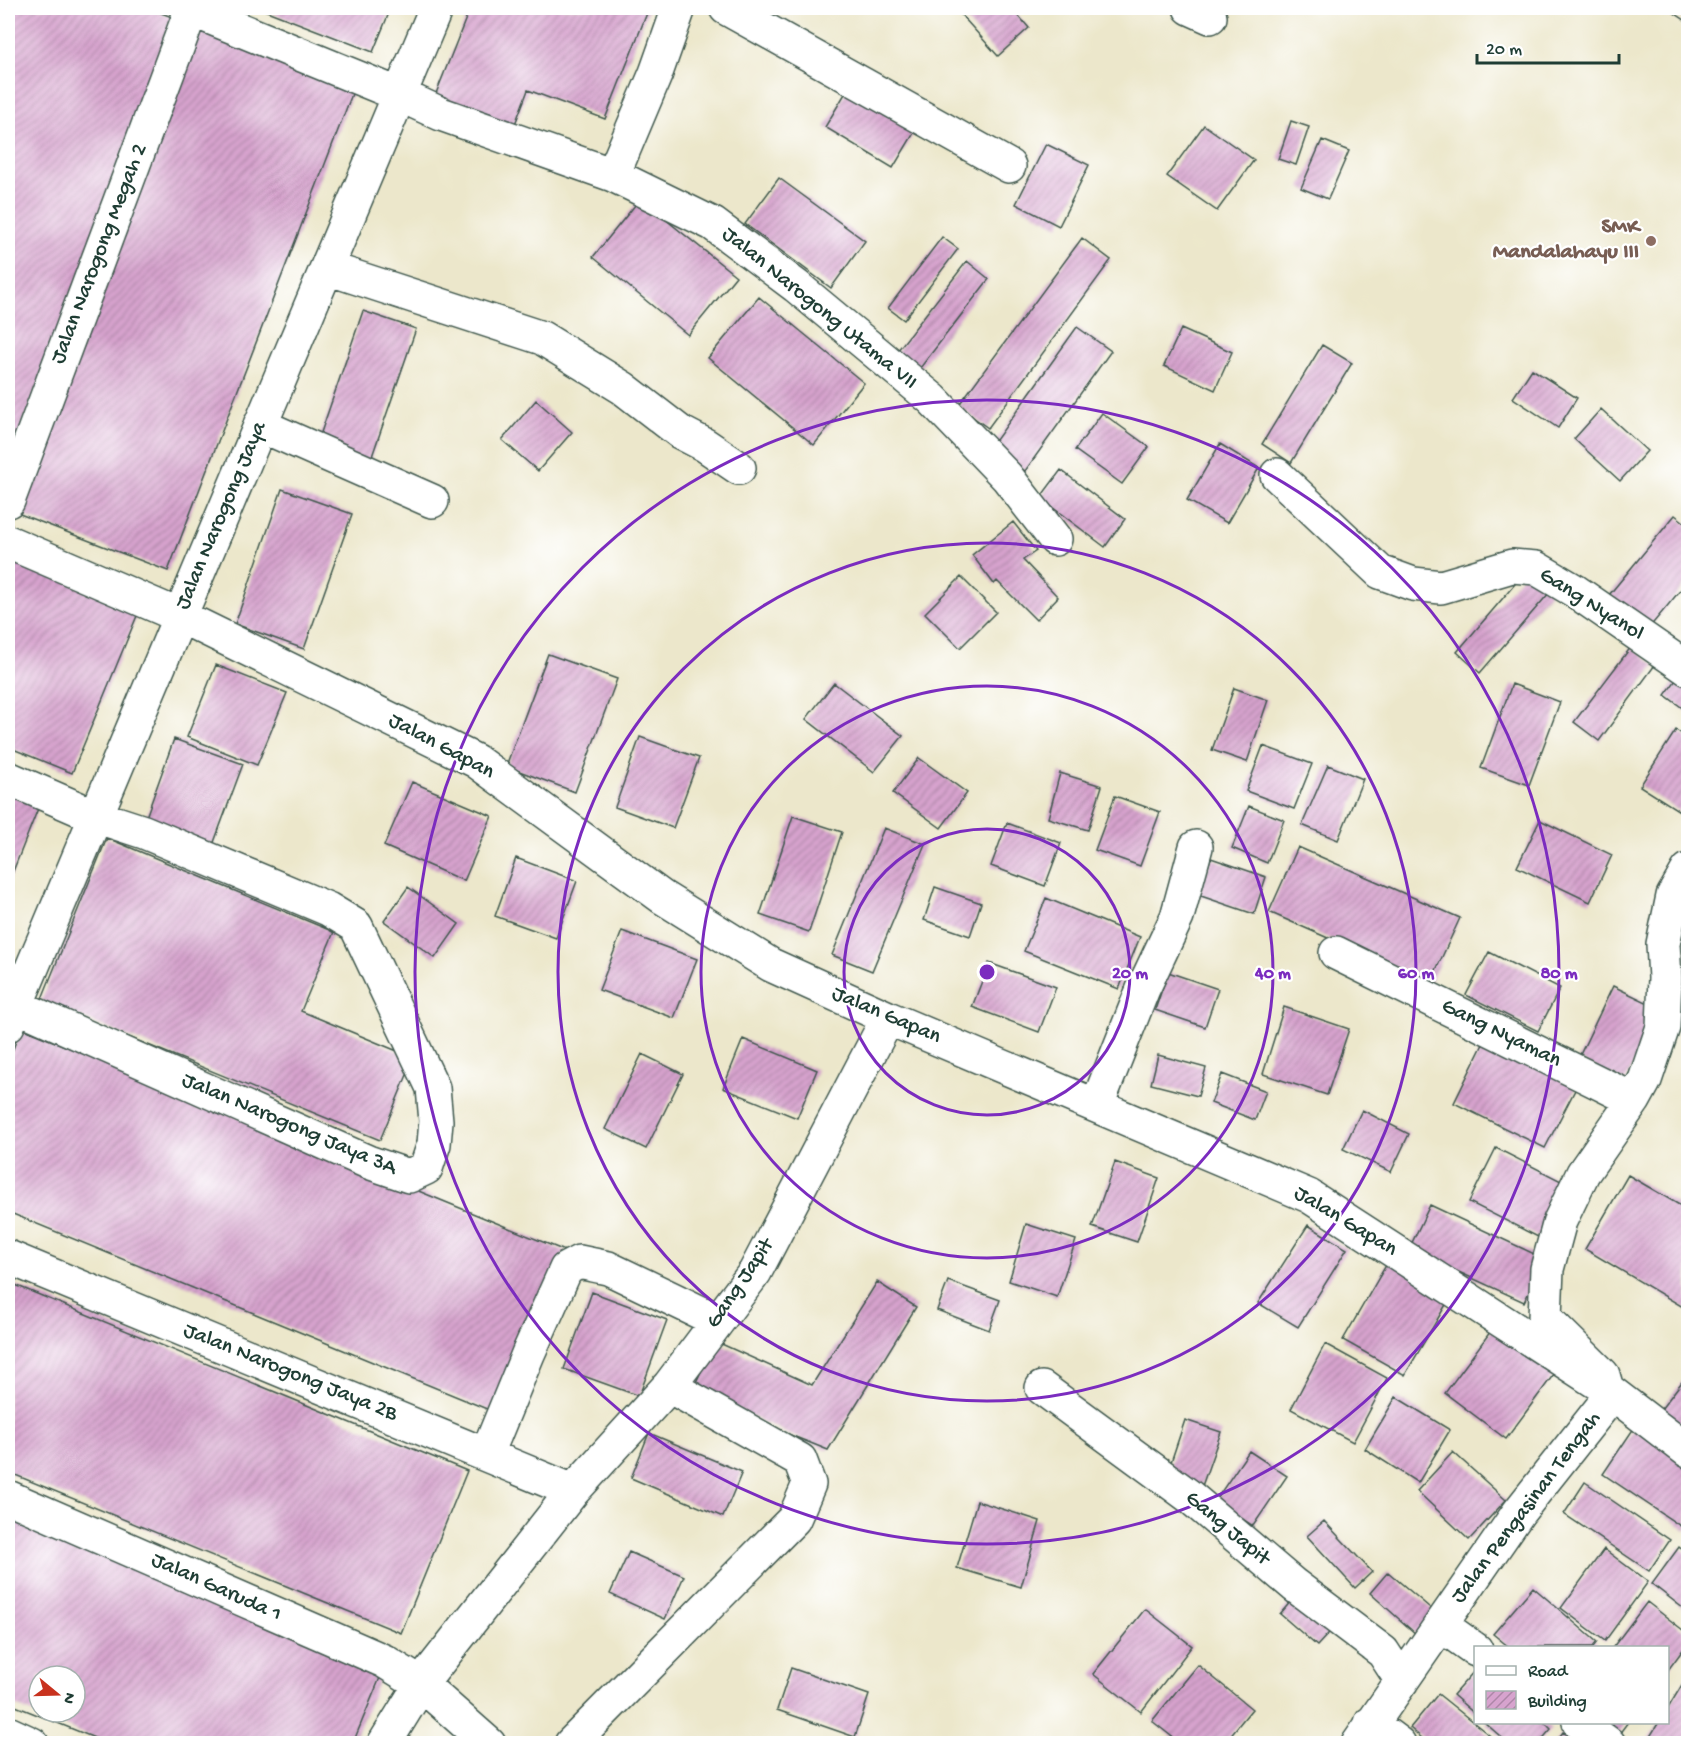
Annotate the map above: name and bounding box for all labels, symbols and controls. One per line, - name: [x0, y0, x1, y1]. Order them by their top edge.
- scale bar: [1477, 27, 1620, 65]
- text: 20 m: [1486, 40, 1522, 61]
- street label: Jalan Narogong Megah 2: [46, 140, 154, 368]
- place label: SMK Mandalahayu III: [1493, 215, 1642, 266]
- street label: Jalan Narogong Utama VII: [716, 222, 922, 396]
- marker: SMK Mandalahayu III: [1644, 234, 1658, 248]
- street label: Jalan Narogong Jaya: [171, 418, 274, 614]
- street label: Gang Nyanol: [1534, 563, 1648, 647]
- street label: Jalan Gapan: [384, 708, 499, 786]
- centre of rings: [977, 962, 997, 982]
- text: 20 m: [1112, 964, 1148, 985]
- text: 40 m: [1254, 964, 1291, 985]
- text: 60 m: [1398, 964, 1434, 985]
- text: 80 m: [1540, 964, 1578, 985]
- street label: Jalan Gapan: [827, 981, 945, 1051]
- street label: Gang Nyaman: [1437, 994, 1566, 1074]
- street label: Jalan Narogong Jaya 3A: [178, 1068, 401, 1182]
- street label: Jalan Gapan: [1289, 1181, 1402, 1263]
- street label: Gang Japit: [702, 1232, 782, 1334]
- street label: Jalan Narogong Jaya 2B: [179, 1318, 402, 1428]
- street label: Jalan Pengasinan Tengah: [1446, 1407, 1608, 1609]
- street label: Gang Japit: [1179, 1486, 1276, 1573]
- street label: Jalan Garuda 1: [147, 1548, 285, 1628]
- legend: [1474, 1646, 1669, 1724]
- text: Road: [1528, 1662, 1569, 1683]
- north arrow: [27, 1664, 87, 1724]
- text: N: [57, 1690, 79, 1706]
- text: Building: [1527, 1692, 1587, 1713]

